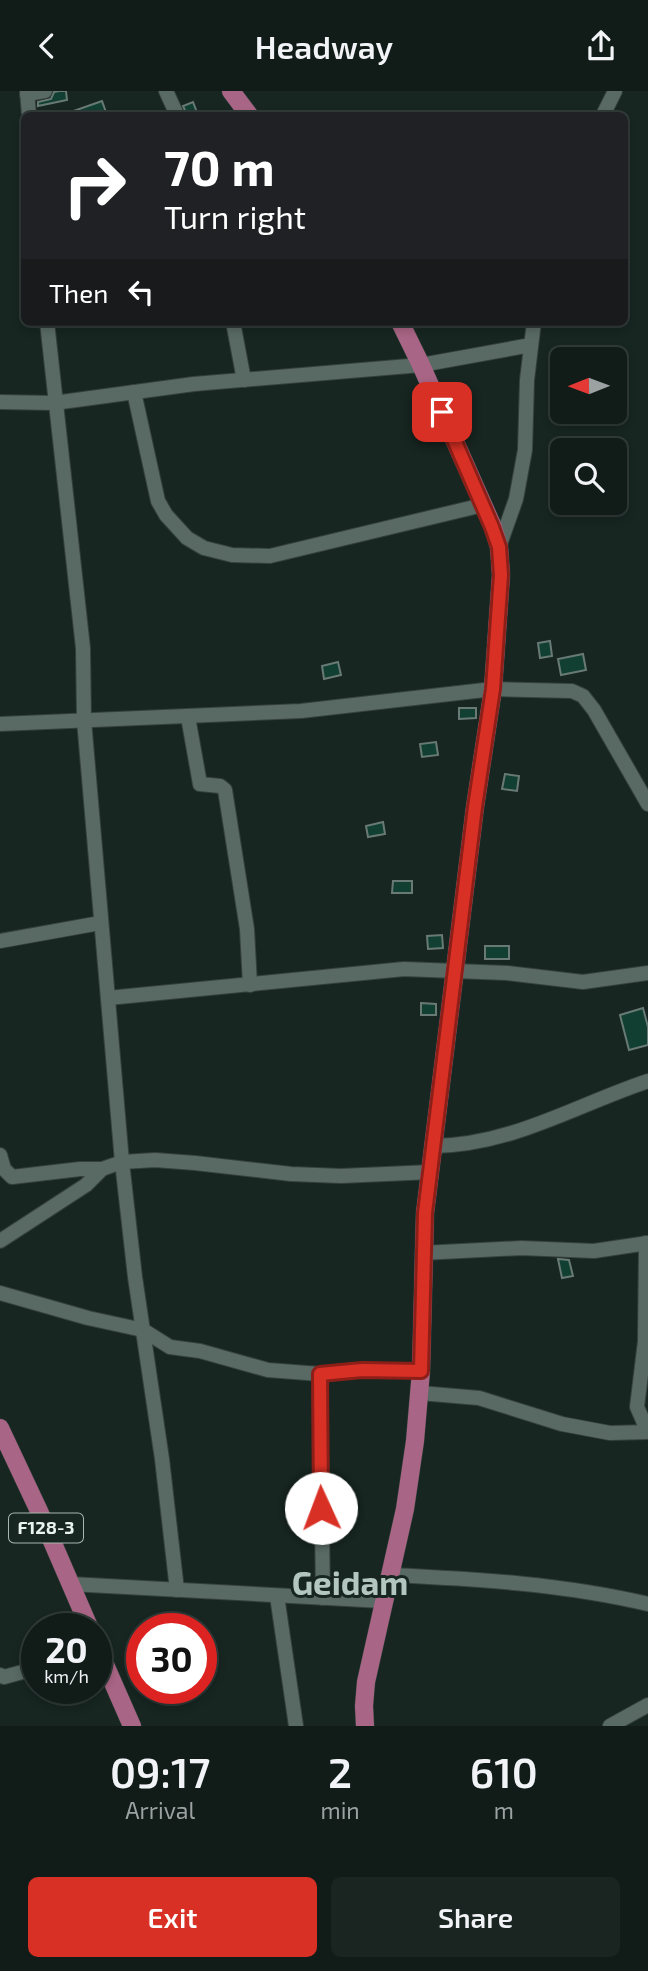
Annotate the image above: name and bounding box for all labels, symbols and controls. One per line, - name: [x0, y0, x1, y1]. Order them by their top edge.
- icon: back: [28, 27, 66, 65]
- text: Headway: [255, 27, 393, 65]
- icon: share: [582, 27, 620, 65]
- text: 70 m: [164, 137, 275, 196]
- icon: right: [49, 140, 140, 231]
- text: Turn right: [164, 197, 306, 235]
- icon: left: [122, 273, 160, 311]
- text: Then: [49, 277, 108, 308]
- north arrow: [550, 347, 626, 423]
- map controls: [550, 347, 627, 515]
- pin: [412, 382, 472, 442]
- icon: arrive: [423, 393, 461, 431]
- button: search: [550, 438, 627, 515]
- position arrow: [284, 1471, 358, 1545]
- road number: F128-3: [9, 1513, 83, 1543]
- district label: Geidam: [292, 1562, 408, 1602]
- speed limit sign: 30: [126, 1613, 217, 1704]
- text: 20: [45, 1628, 88, 1670]
- text: km/h: [44, 1665, 89, 1687]
- text: 09:17: [110, 1746, 210, 1796]
- text: 2: [328, 1746, 352, 1796]
- text: 610: [470, 1746, 538, 1796]
- text: Arrival: [125, 1796, 195, 1824]
- text: min: [321, 1796, 360, 1824]
- text: m: [494, 1796, 514, 1824]
- button: Exit: [28, 1877, 317, 1957]
- button: Share: [331, 1877, 620, 1957]

